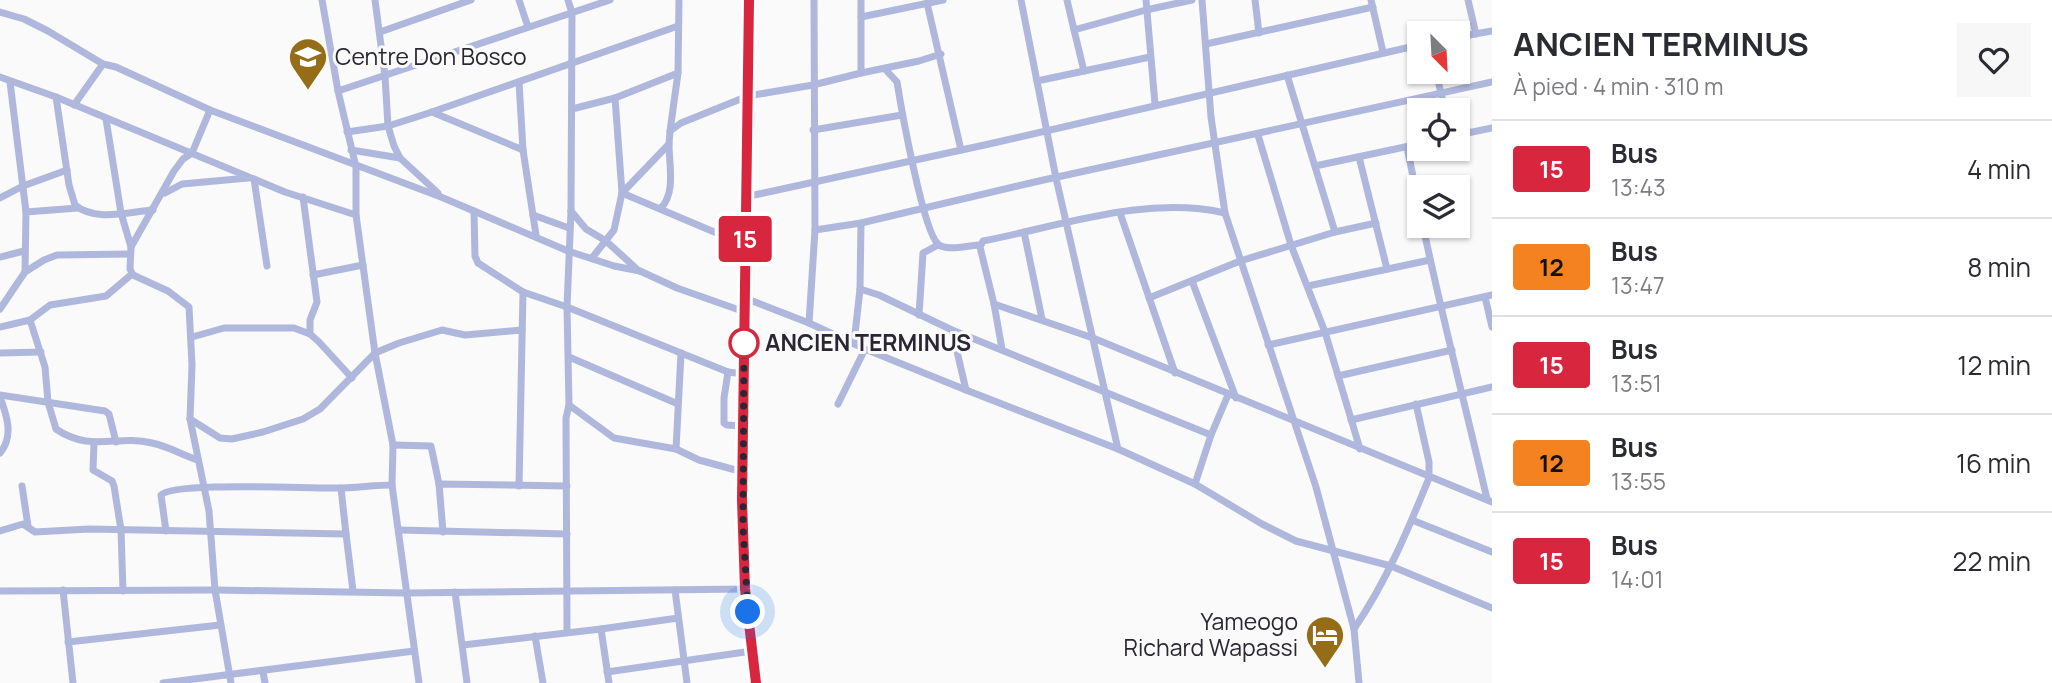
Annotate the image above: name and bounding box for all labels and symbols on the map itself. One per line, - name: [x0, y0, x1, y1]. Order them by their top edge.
- north arrow: [1407, 21, 1470, 84]
- school or university icon: Centre Don Bosco: [287, 36, 329, 91]
- place label: Centre Don Bosco: [335, 40, 527, 72]
- line badge: 15: [714, 216, 776, 262]
- place label: ANCIEN TERMINUS: [765, 326, 971, 358]
- marker: ANCIEN TERMINUS: [729, 328, 759, 358]
- your location: [730, 594, 765, 629]
- place label: Yameogo Richard Wapassi: [1124, 605, 1298, 663]
- hotel icon: Yameogo Richard Wapassi: [1304, 614, 1346, 669]

